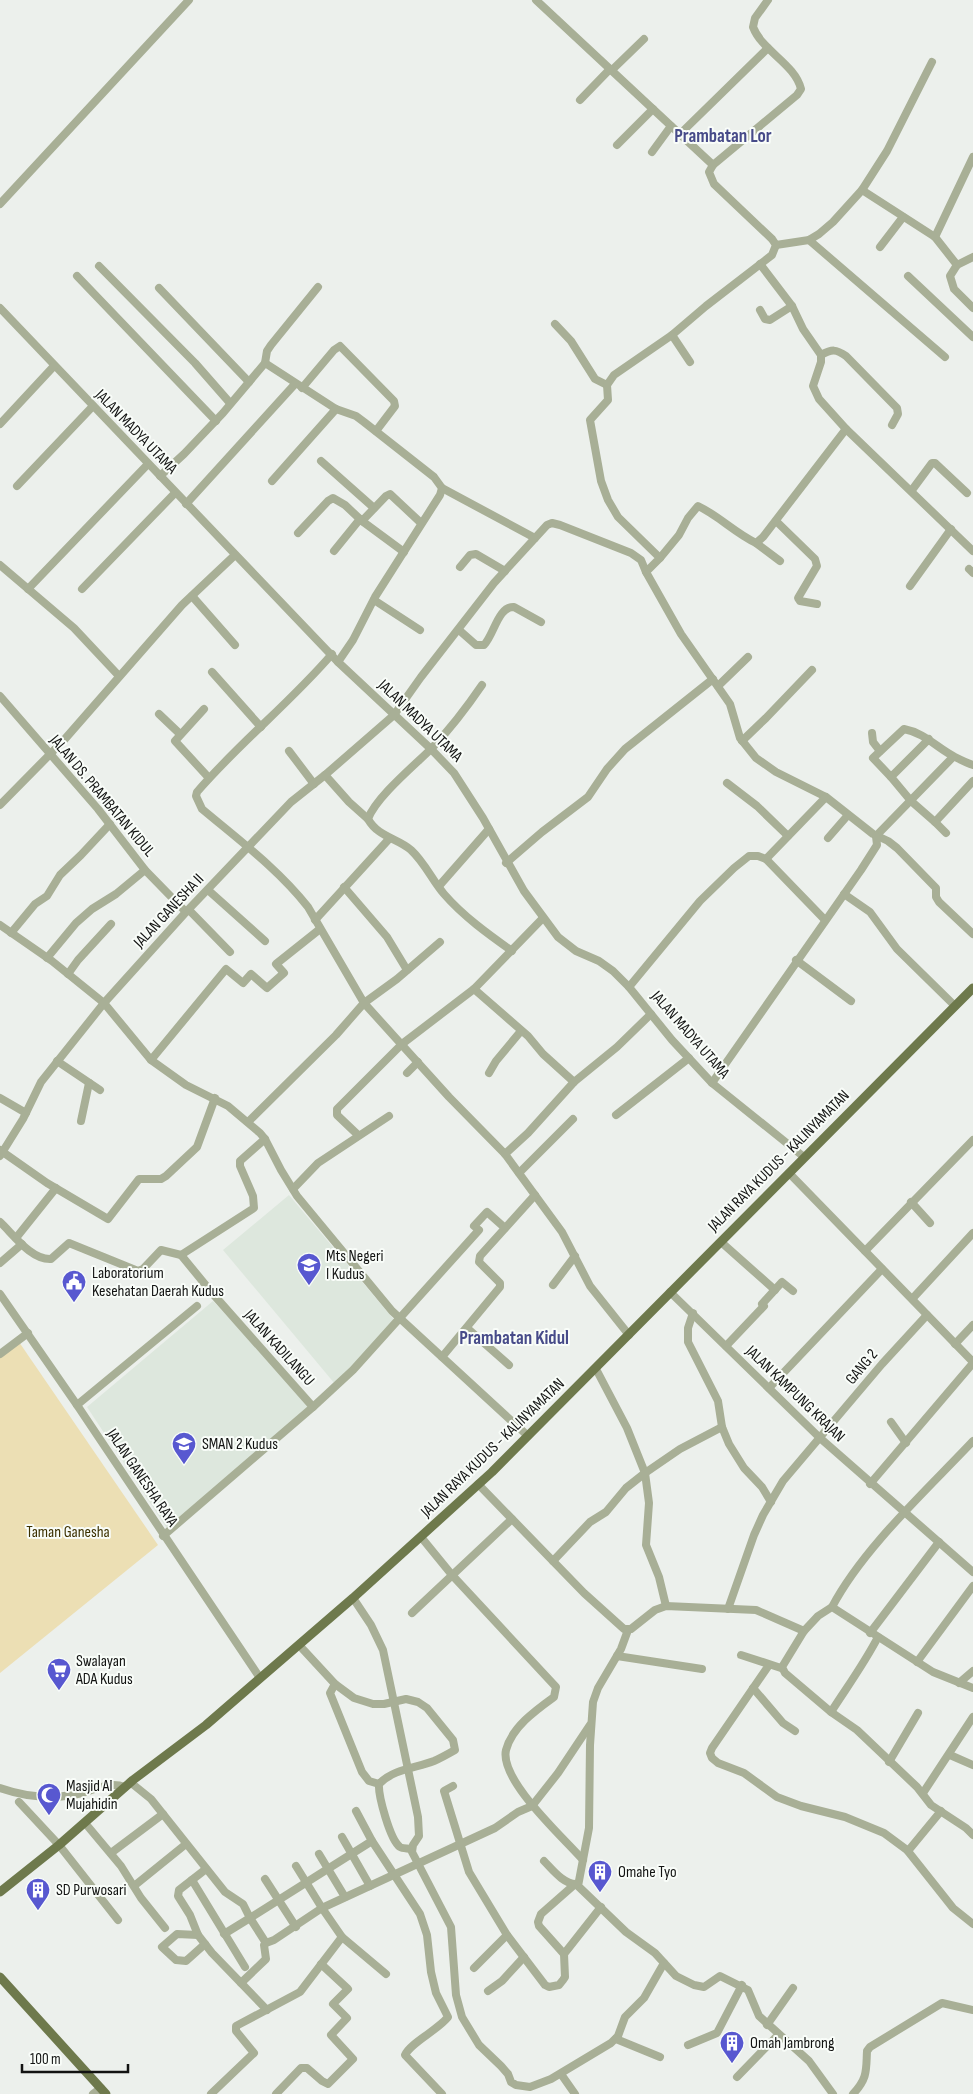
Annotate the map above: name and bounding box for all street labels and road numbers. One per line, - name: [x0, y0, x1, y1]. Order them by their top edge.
- street label: JALAN MADYA UTAMA: [90, 385, 181, 478]
- street label: JALAN MADYA UTAMA: [373, 675, 466, 766]
- street label: JALAN DS. PRAMBATAN KIDUL: [45, 730, 159, 861]
- street label: JALAN GANESHA II: [129, 870, 208, 953]
- street label: JALAN MADYA UTAMA: [646, 986, 733, 1083]
- street label: JALAN RAYA KUDUS - KALINYAMATAN: [704, 1086, 854, 1236]
- street label: JALAN KADILANGU: [239, 1305, 318, 1390]
- street label: JALAN KAMPUNG KRAJAN: [741, 1341, 849, 1446]
- street label: GANG 2: [842, 1346, 882, 1388]
- street label: JALAN RAYA KUDUS - KALINYAMATAN: [417, 1374, 569, 1522]
- street label: JALAN GANESHA RAYA: [102, 1425, 182, 1531]

